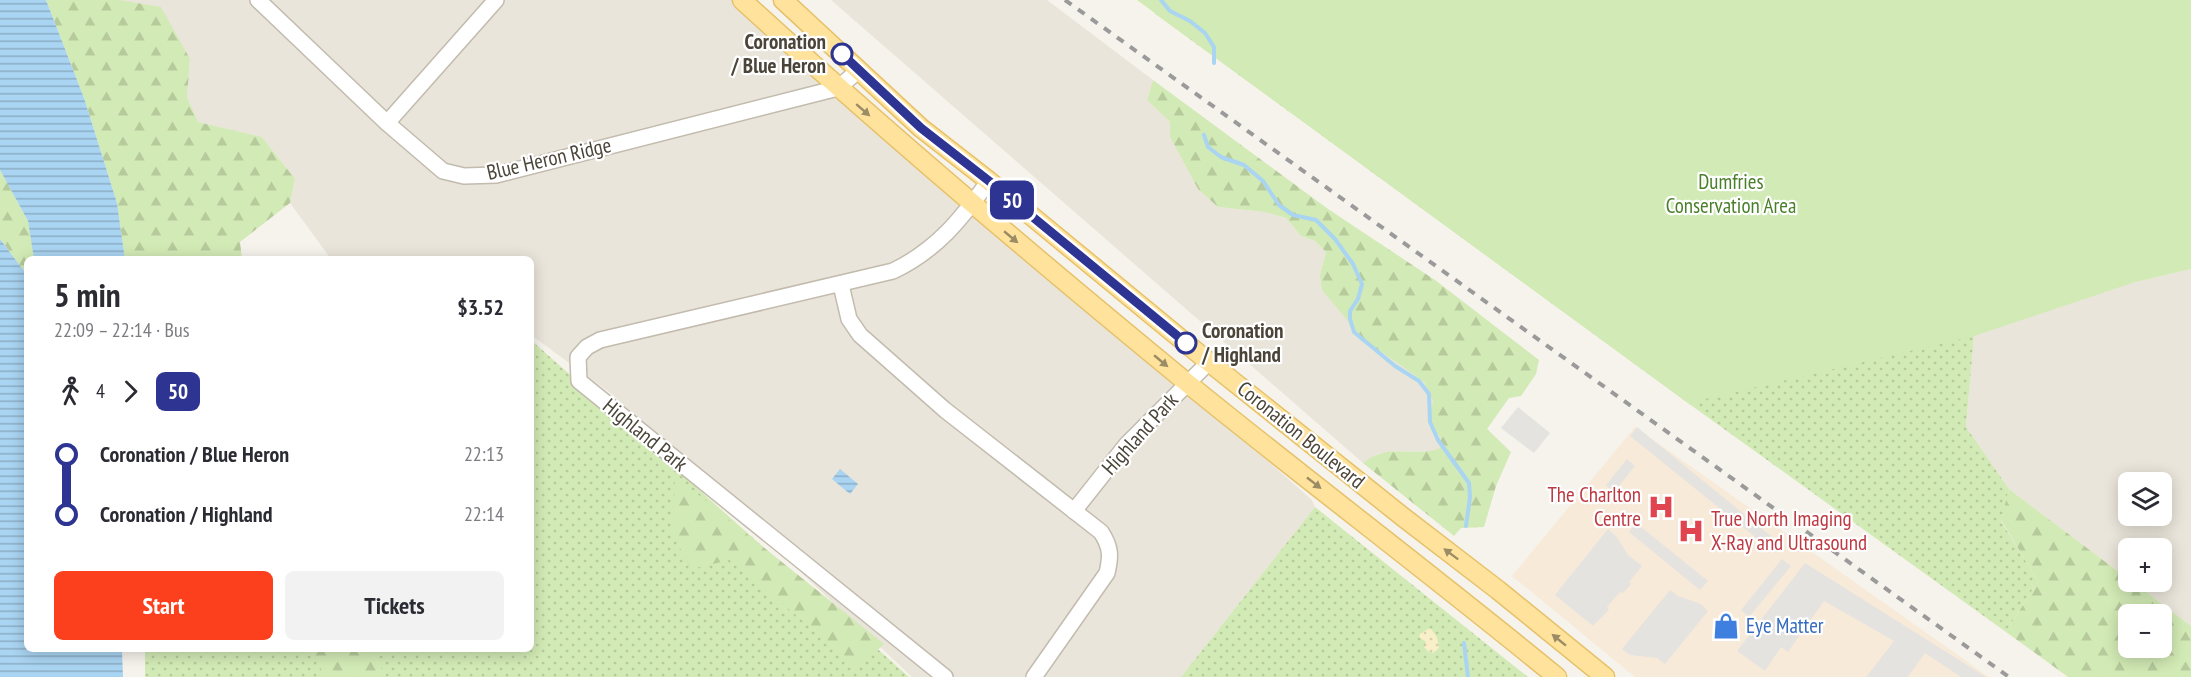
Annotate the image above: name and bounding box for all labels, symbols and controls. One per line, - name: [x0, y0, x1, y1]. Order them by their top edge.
- place label: Coronation / Blue Heron: [730, 28, 826, 79]
- marker: Coronation / Blue Heron: [831, 43, 853, 65]
- one-way arrow: [855, 103, 870, 116]
- street label: Blue Heron Ridge: [484, 131, 614, 186]
- park label: Dumfries Conservation Area: [1666, 168, 1796, 219]
- line badge: 50: [985, 180, 1039, 220]
- text: 50: [1002, 187, 1022, 214]
- one-way arrow: [1003, 230, 1018, 243]
- text: 5 min: [54, 273, 121, 316]
- text: $3.52: [457, 293, 504, 321]
- text: 22:09 – 22:14 · Bus: [54, 317, 189, 343]
- place label: Coronation / Highland: [1201, 317, 1284, 368]
- marker: Coronation / Highland: [1175, 332, 1197, 354]
- one-way arrow: [1153, 355, 1169, 368]
- icon: walk: [54, 375, 87, 408]
- icon: forward: [114, 375, 147, 408]
- street label: Coronation Boulevard: [1232, 375, 1371, 494]
- text: 4: [96, 378, 105, 404]
- text: 50: [168, 378, 188, 405]
- street label: Highland Park: [1096, 387, 1184, 480]
- street label: Highland Park: [597, 392, 693, 477]
- text: Coronation / Blue Heron: [100, 440, 289, 468]
- text: 22:13: [464, 441, 504, 467]
- map controls: [2118, 472, 2172, 658]
- button: layers: [2118, 472, 2172, 526]
- one-way arrow: [1306, 476, 1321, 488]
- place label: The Charlton Centre: [1547, 481, 1641, 532]
- hospital icon: The Charlton Centre: [1646, 492, 1676, 522]
- text: Coronation / Highland: [100, 500, 273, 528]
- text: 22:14: [464, 501, 504, 527]
- place label: True North Imaging X-Ray and Ultrasound: [1711, 505, 1867, 556]
- hospital icon: True North Imaging X-Ray and Ultrasound: [1676, 516, 1706, 546]
- button: +: [2118, 538, 2172, 592]
- one-way arrow: [1444, 549, 1459, 561]
- button: Start: [54, 571, 273, 640]
- button: Tickets: [285, 571, 504, 640]
- button: −: [2118, 604, 2172, 658]
- shop icon: Eye Matter: [1711, 611, 1741, 641]
- place label: Eye Matter: [1746, 612, 1824, 639]
- one-way arrow: [1552, 634, 1567, 647]

